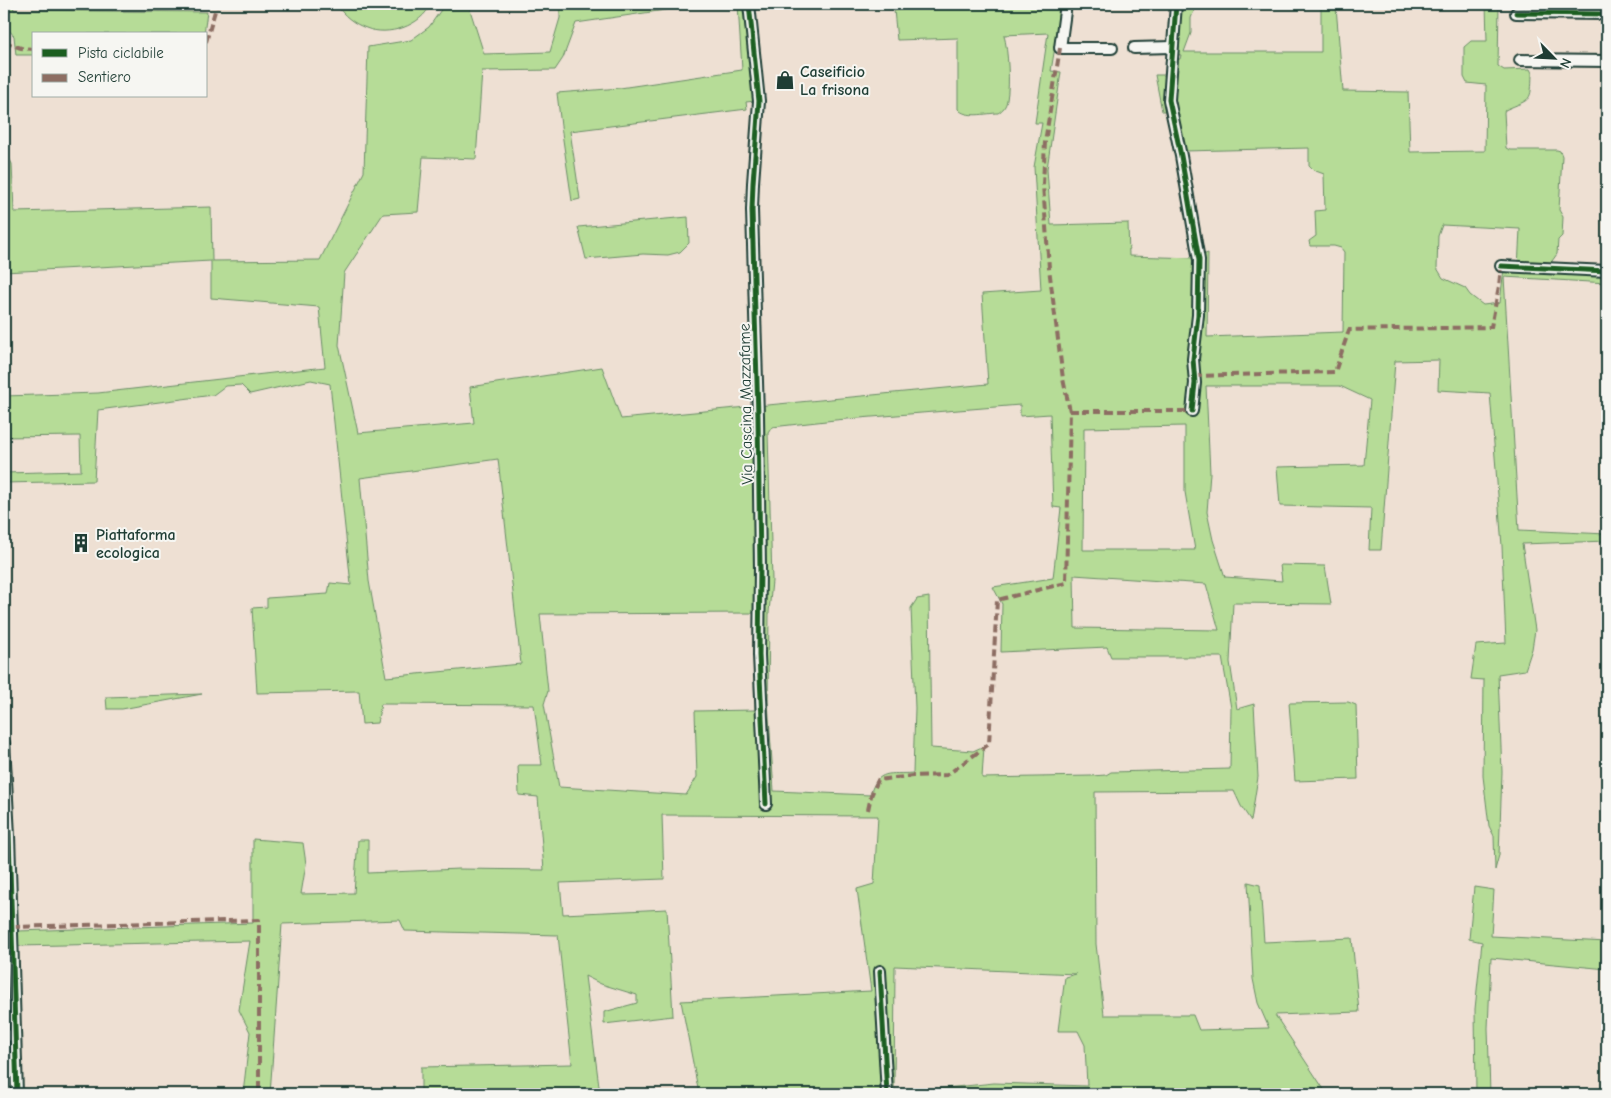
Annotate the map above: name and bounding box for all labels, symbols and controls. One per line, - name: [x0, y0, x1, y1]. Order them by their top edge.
- legend: [32, 32, 208, 98]
- north arrow: [1528, 32, 1578, 82]
- text: Pista ciclabile: [78, 44, 164, 62]
- text: N: [1556, 55, 1575, 71]
- place label: Caseificio La frisona: [800, 63, 869, 99]
- text: Sentiero: [78, 68, 131, 86]
- shop icon: Caseificio La frisona: [774, 69, 796, 91]
- street label: Via Cascina Mazzafame: [736, 323, 756, 485]
- place label: Piattaforma ecologica: [96, 526, 176, 562]
- building icon: Piattaforma ecologica: [70, 532, 92, 554]

